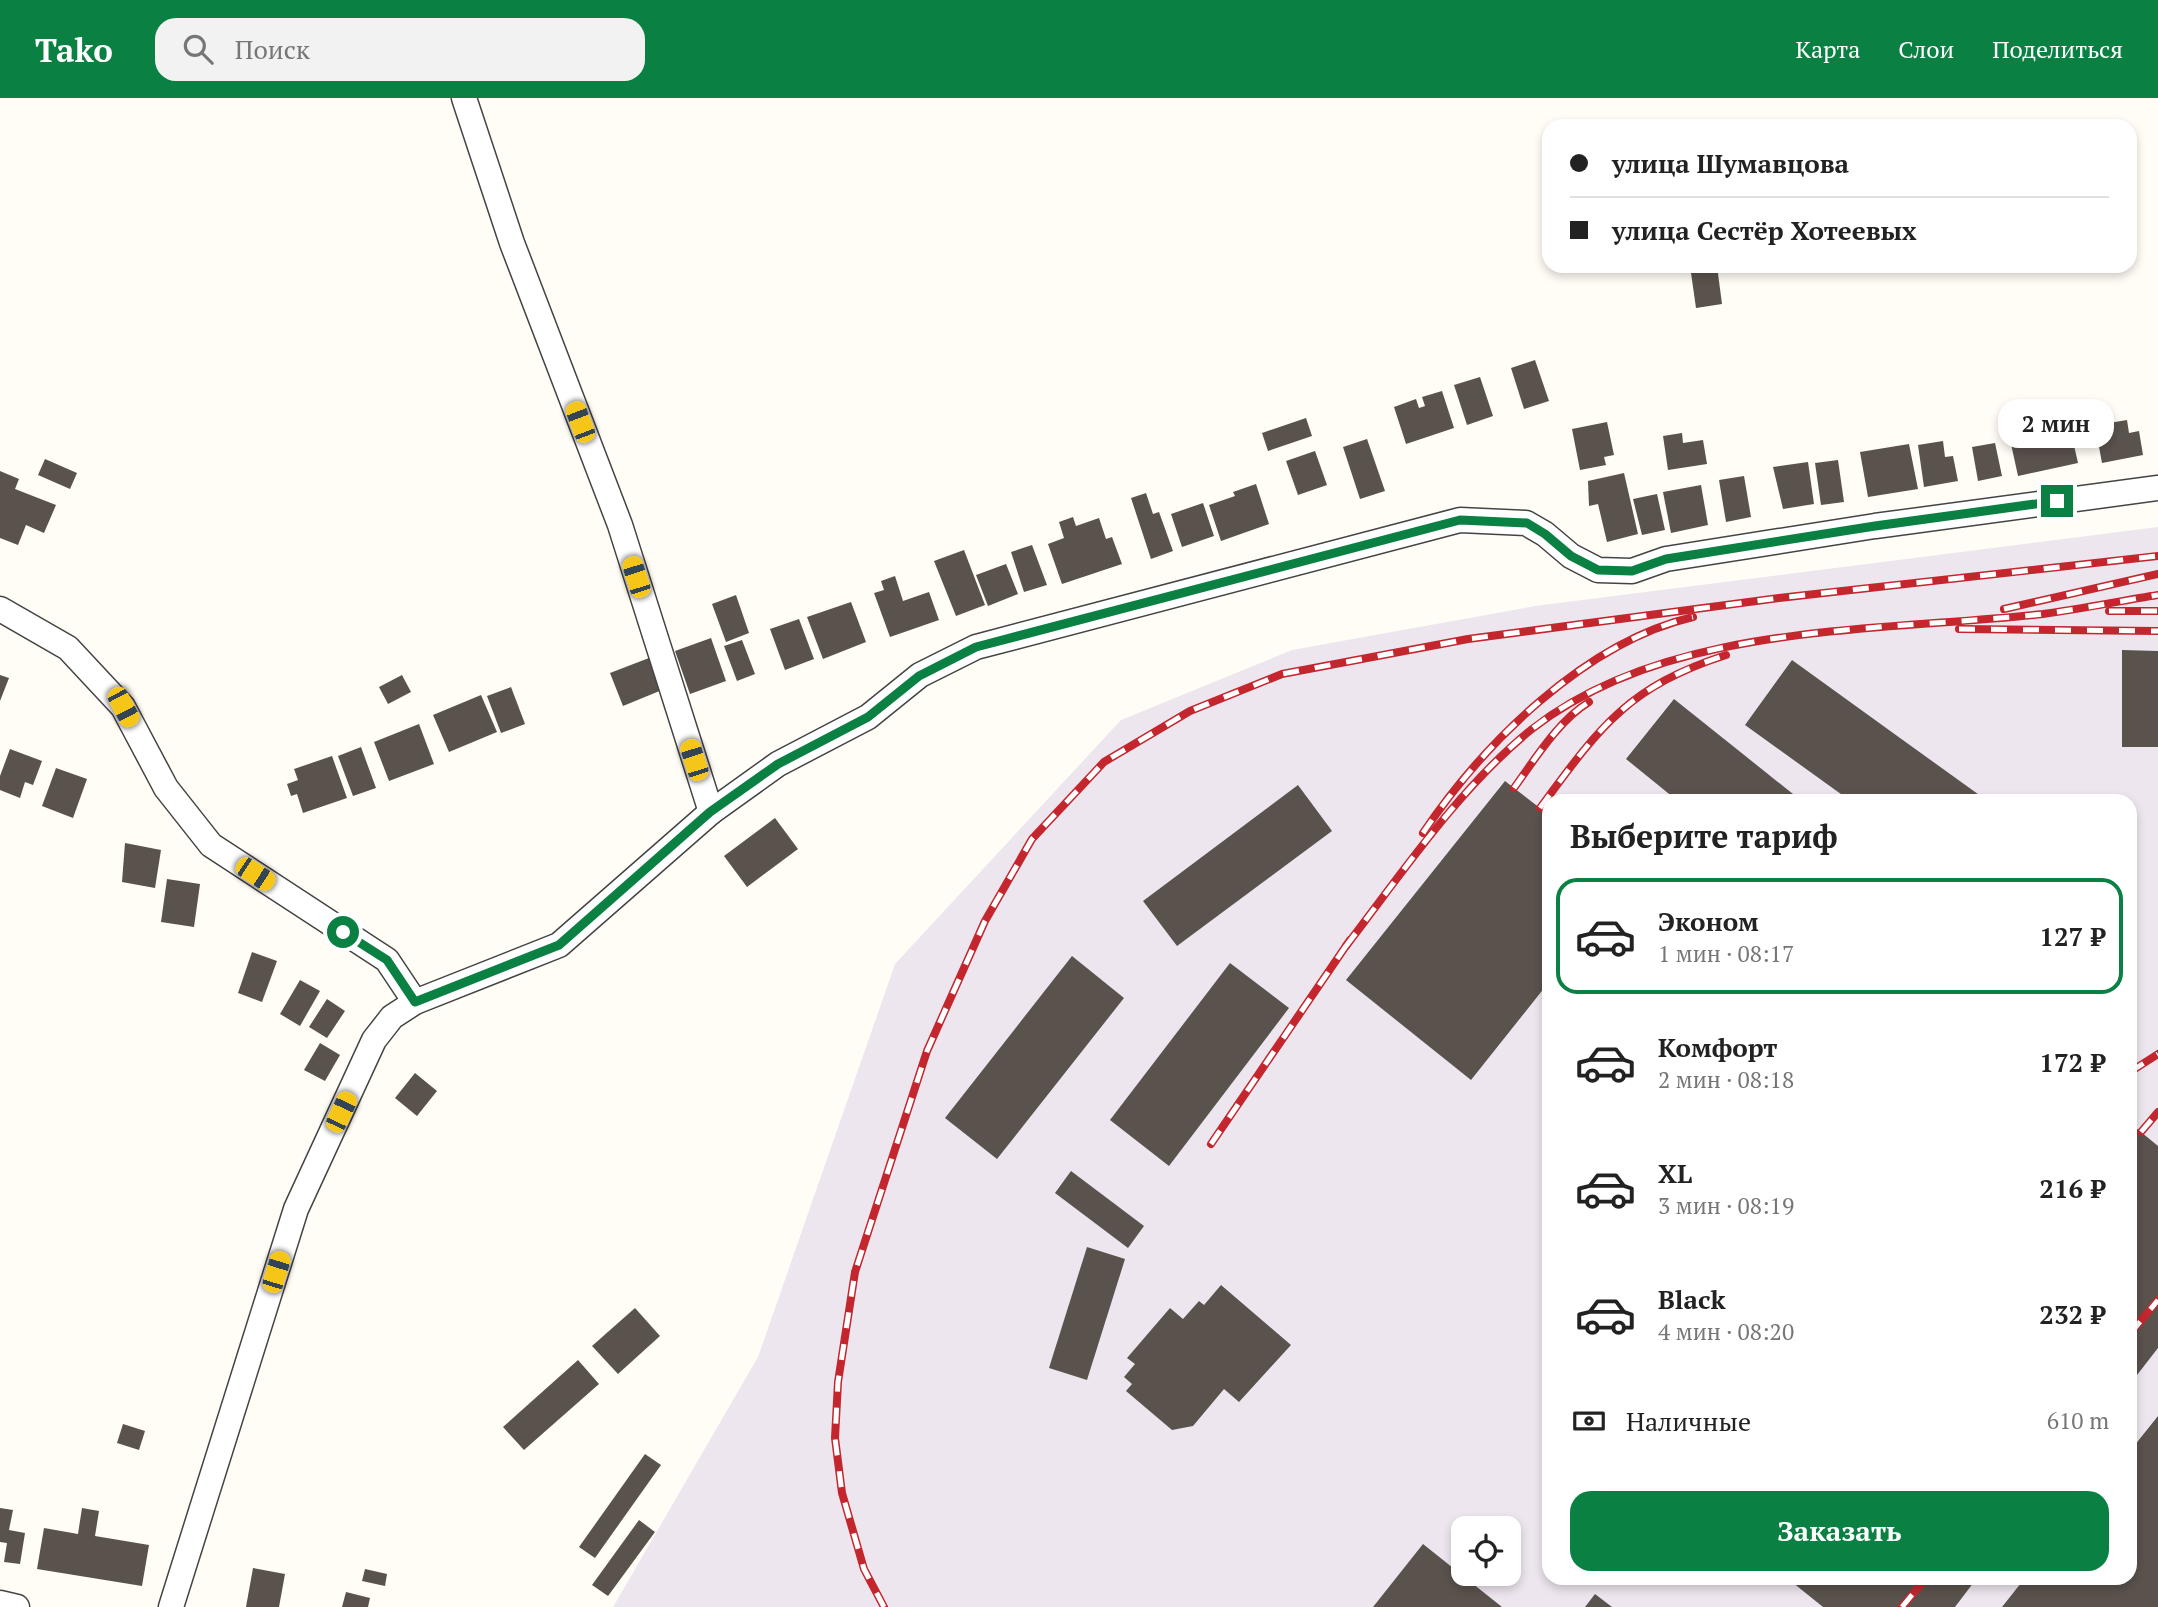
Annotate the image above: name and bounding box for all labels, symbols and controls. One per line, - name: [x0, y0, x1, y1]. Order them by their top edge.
- search box: [155, 18, 645, 81]
- text: Tako: [35, 28, 113, 71]
- icon: search: [179, 30, 217, 68]
- text: Поиск: [235, 32, 310, 66]
- text: Карта: [1795, 33, 1860, 65]
- text: Слои: [1898, 33, 1954, 65]
- text: Поделиться: [1992, 33, 2123, 65]
- text: улица Шумавцова: [1612, 146, 1849, 180]
- text: улица Сестёр Хотеевых: [1612, 213, 1917, 247]
- car: [563, 399, 598, 445]
- callout: 2 мин: [1999, 400, 2115, 448]
- text: 2 мин: [2022, 408, 2090, 439]
- route end: [2041, 485, 2073, 517]
- car: [620, 554, 653, 600]
- car: [104, 684, 143, 730]
- car: [678, 737, 711, 783]
- text: Выберите тариф: [1570, 815, 1838, 857]
- car: [232, 854, 279, 894]
- text: Эконом: [1658, 904, 1759, 938]
- icon: car: [1574, 905, 1637, 968]
- route start: [327, 916, 359, 948]
- text: 127 ₽: [2039, 919, 2105, 953]
- text: 1 мин · 08:17: [1658, 938, 1794, 969]
- text: Комфорт: [1658, 1030, 1777, 1064]
- icon: car: [1574, 1031, 1637, 1094]
- text: 172 ₽: [2039, 1045, 2105, 1079]
- text: 2 мин · 08:18: [1658, 1064, 1794, 1095]
- car: [323, 1089, 360, 1135]
- text: XL: [1658, 1156, 1692, 1190]
- icon: car: [1574, 1157, 1637, 1220]
- text: 216 ₽: [2039, 1171, 2105, 1205]
- text: 3 мин · 08:19: [1658, 1190, 1794, 1221]
- car: [260, 1249, 293, 1295]
- text: Black: [1658, 1282, 1726, 1316]
- icon: car: [1574, 1283, 1637, 1346]
- text: 232 ₽: [2039, 1297, 2105, 1331]
- text: 4 мин · 08:20: [1658, 1316, 1794, 1347]
- icon: cash: [1570, 1402, 1608, 1440]
- text: Наличные: [1626, 1404, 1751, 1438]
- text: 610 m: [2047, 1405, 2109, 1436]
- button: Заказать: [1570, 1491, 2109, 1571]
- map controls: [1451, 1516, 1521, 1586]
- button: locate: [1451, 1516, 1521, 1586]

